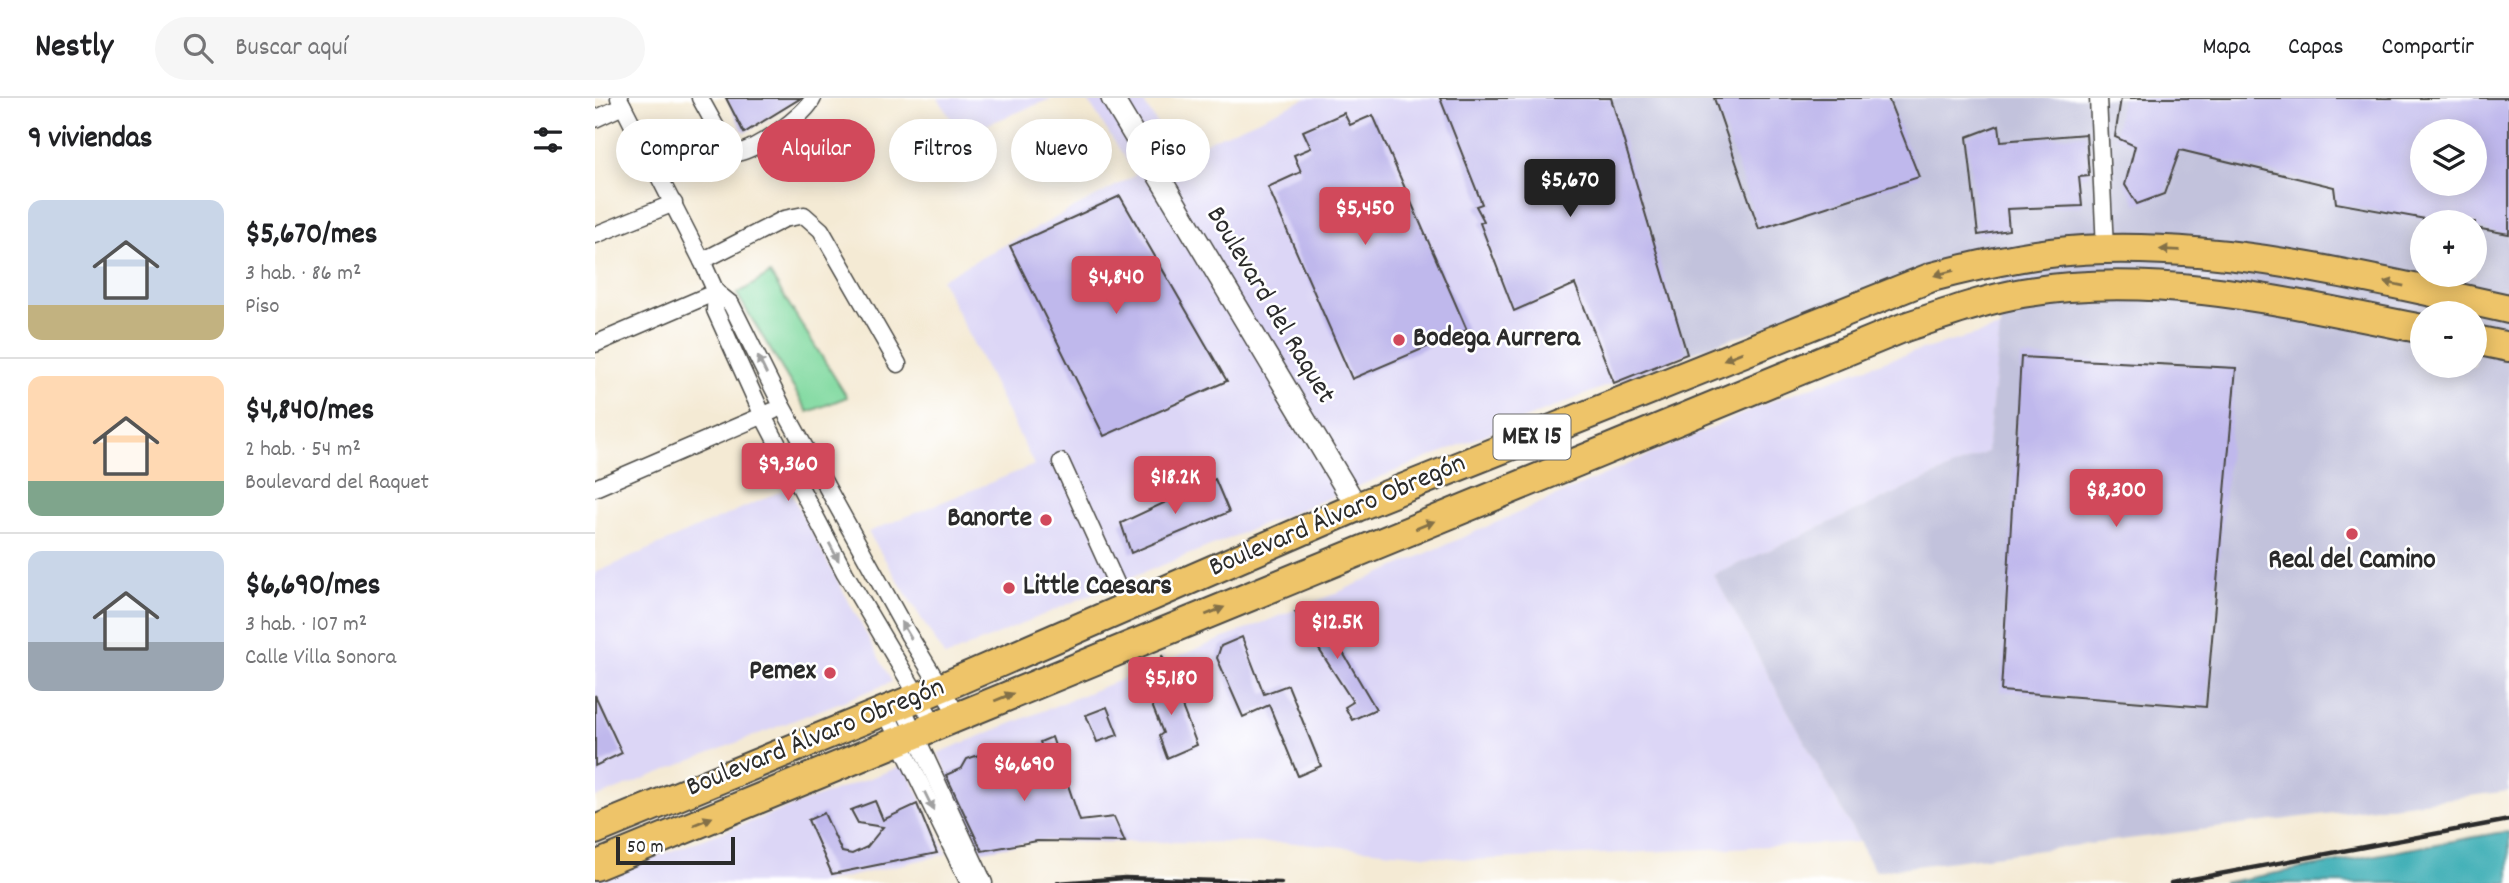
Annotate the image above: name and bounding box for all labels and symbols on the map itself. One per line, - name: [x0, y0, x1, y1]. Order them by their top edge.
- pin: $5,670: [1513, 159, 1627, 219]
- pin: $5,450: [1308, 188, 1422, 247]
- street label: Boulevard del Raquet: [1194, 200, 1344, 412]
- one-way arrow: [2158, 245, 2180, 256]
- pin: $4,840: [1059, 256, 1173, 316]
- one-way arrow: [1934, 269, 1955, 279]
- one-way arrow: [2383, 279, 2405, 290]
- place label: Bodega Aurrera: [1413, 320, 1581, 360]
- marker: Bodega Aurrera: [1391, 332, 1407, 348]
- one-way arrow: [1722, 350, 1743, 361]
- one-way arrow: [757, 355, 768, 375]
- road number: MEX 15: [1493, 414, 1571, 460]
- pin: $9,360: [731, 444, 845, 503]
- street label: Boulevard Álvaro Obregón: [1203, 445, 1473, 589]
- pin: $18.2K: [1118, 456, 1232, 516]
- pin: $8,300: [2059, 470, 2173, 529]
- place label: Banorte: [947, 500, 1032, 540]
- marker: Banorte: [1038, 512, 1054, 528]
- one-way arrow: [1415, 519, 1436, 530]
- marker: Real del Camino: [2344, 526, 2360, 542]
- one-way arrow: [829, 542, 840, 562]
- place label: Real del Camino: [2268, 542, 2436, 582]
- place label: Little Caesars: [1023, 568, 1172, 608]
- marker: Little Caesars: [1001, 580, 1017, 596]
- pin: $12.5K: [1280, 602, 1394, 661]
- one-way arrow: [1205, 605, 1225, 617]
- one-way arrow: [900, 620, 913, 639]
- place label: Pemex: [749, 653, 817, 693]
- pin: $5,180: [1114, 658, 1228, 717]
- marker: Pemex: [822, 665, 838, 681]
- street label: Boulevard Álvaro Obregón: [681, 669, 951, 809]
- one-way arrow: [994, 691, 1015, 702]
- pin: $6,690: [967, 744, 1081, 803]
- one-way arrow: [923, 791, 935, 811]
- one-way arrow: [693, 815, 714, 826]
- scale bar: [616, 834, 735, 866]

